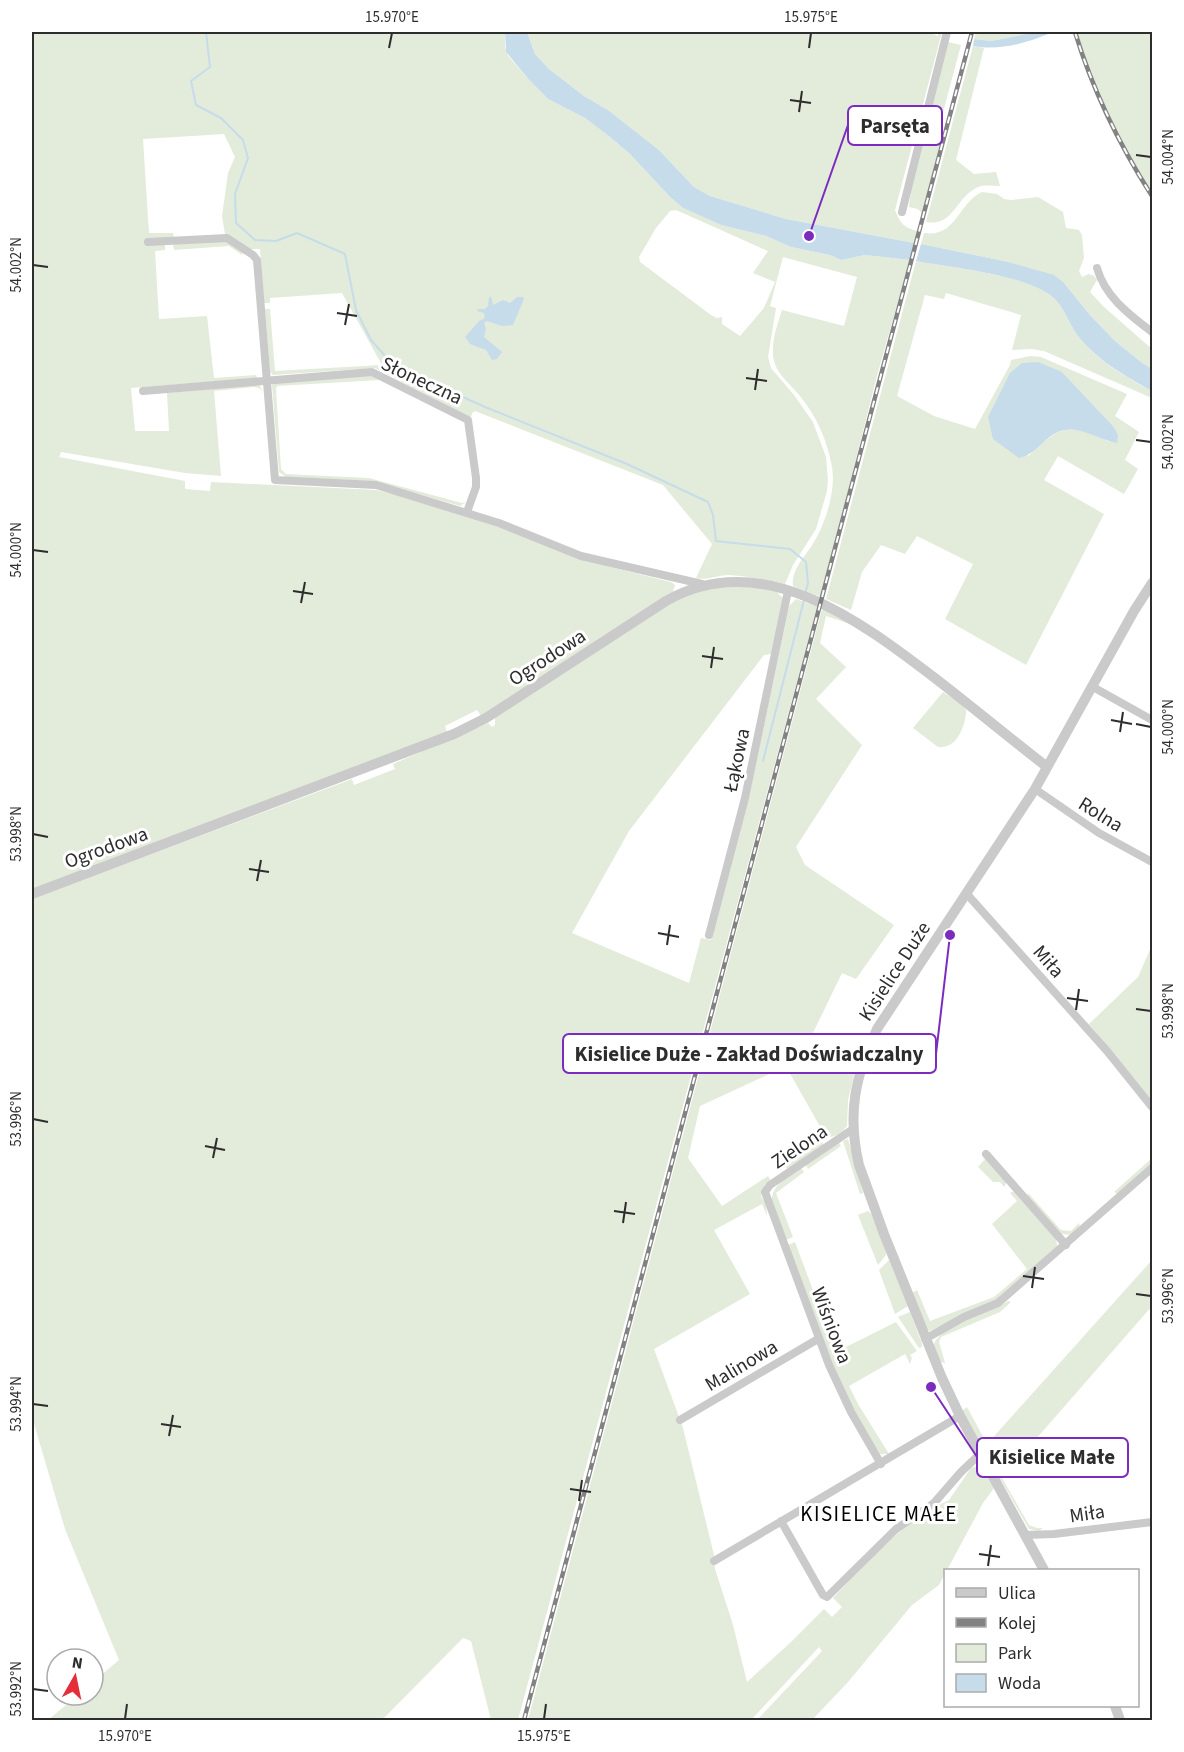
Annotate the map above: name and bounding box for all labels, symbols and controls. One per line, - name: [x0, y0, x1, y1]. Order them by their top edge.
- text: 15.970°E: [365, 7, 419, 28]
- text: 15.975°E: [784, 7, 838, 28]
- callout: Parsęta: [848, 106, 942, 145]
- text: Parsęta: [860, 111, 930, 141]
- text: 54.004°N: [1158, 129, 1179, 185]
- text: 54.002°N: [6, 237, 27, 293]
- street label: Słoneczna: [376, 350, 467, 412]
- text: 54.002°N: [1158, 414, 1179, 470]
- text: 54.000°N: [6, 522, 27, 578]
- street label: Ogrodowa: [503, 622, 592, 693]
- text: 54.000°N: [1158, 699, 1179, 755]
- street label: Łąkowa: [716, 726, 757, 796]
- street label: Rolna: [1073, 790, 1128, 839]
- text: 53.998°N: [6, 806, 27, 862]
- street label: Ogrodowa: [61, 820, 152, 876]
- street label: Kisielice Duże: [852, 916, 938, 1027]
- street label: Miła: [1026, 939, 1070, 984]
- text: 53.998°N: [1158, 983, 1179, 1039]
- callout: Kisielice Duże - Zakład Doświadczalny: [563, 1034, 936, 1073]
- text: Kisielice Duże - Zakład Doświadczalny: [575, 1039, 924, 1069]
- text: 53.996°N: [6, 1091, 27, 1147]
- street label: Zielona: [766, 1118, 833, 1176]
- text: 53.996°N: [1158, 1268, 1179, 1324]
- street label: Wiśniowa: [804, 1283, 858, 1368]
- street label: Malinowa: [700, 1333, 783, 1399]
- text: 53.994°N: [6, 1376, 27, 1432]
- callout: Kisielice Małe: [977, 1438, 1128, 1477]
- text: Kisielice Małe: [989, 1442, 1115, 1472]
- street label: Miła: [1068, 1498, 1107, 1530]
- district label: KISIELICE MAŁE: [800, 1499, 958, 1529]
- legend: [944, 1569, 1139, 1707]
- text: Ulica: [998, 1581, 1036, 1606]
- text: Kolej: [998, 1611, 1036, 1636]
- text: Park: [998, 1641, 1032, 1666]
- north arrow: [45, 1647, 105, 1707]
- text: N: [70, 1651, 84, 1675]
- text: 53.992°N: [6, 1661, 27, 1717]
- text: Woda: [998, 1671, 1041, 1696]
- text: 15.970°E: [98, 1726, 152, 1747]
- text: 15.975°E: [517, 1726, 571, 1747]

